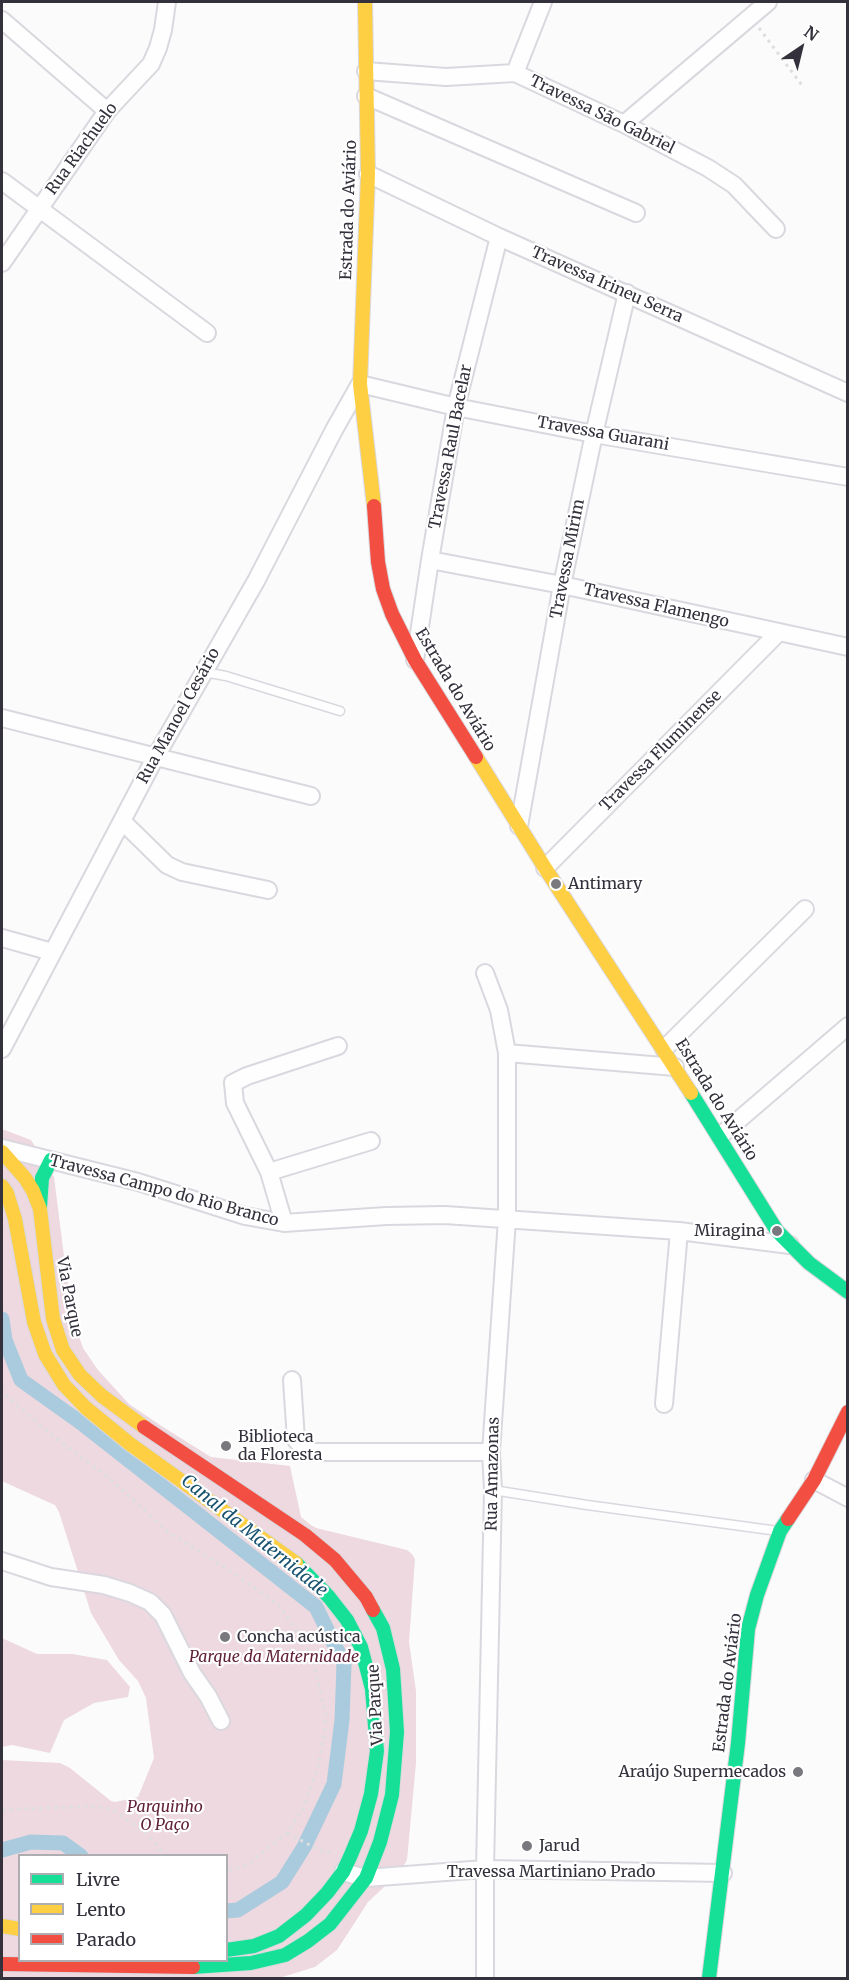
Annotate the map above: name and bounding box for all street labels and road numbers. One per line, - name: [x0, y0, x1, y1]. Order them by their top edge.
- street label: Travessa São Gabriel: [526, 72, 678, 158]
- street label: Rua Riachuelo: [42, 99, 122, 199]
- street label: Estrada do Aviário: [337, 140, 361, 280]
- street label: Travessa Irineu Serra: [528, 243, 686, 327]
- street label: Travessa Raul Bacelar: [426, 363, 476, 531]
- street label: Travessa Guarani: [535, 413, 671, 455]
- street label: Travessa Mirim: [547, 498, 589, 620]
- street label: Travessa Flamengo: [581, 580, 731, 632]
- street label: Estrada do Aviário: [411, 625, 499, 755]
- street label: Rua Manoel Cesário: [134, 645, 224, 787]
- street label: Travessa Fluminense: [596, 686, 726, 816]
- street label: Estrada do Aviário: [671, 1036, 761, 1164]
- street label: Travessa Campo do Rio Branco: [47, 1151, 281, 1231]
- street label: Via Parque: [52, 1255, 86, 1339]
- street label: Rua Amazonas: [482, 1417, 504, 1531]
- street label: Estrada do Aviário: [710, 1612, 746, 1754]
- street label: Via Parque: [364, 1664, 388, 1746]
- street label: Travessa Martiniano Prado: [447, 1862, 655, 1882]

